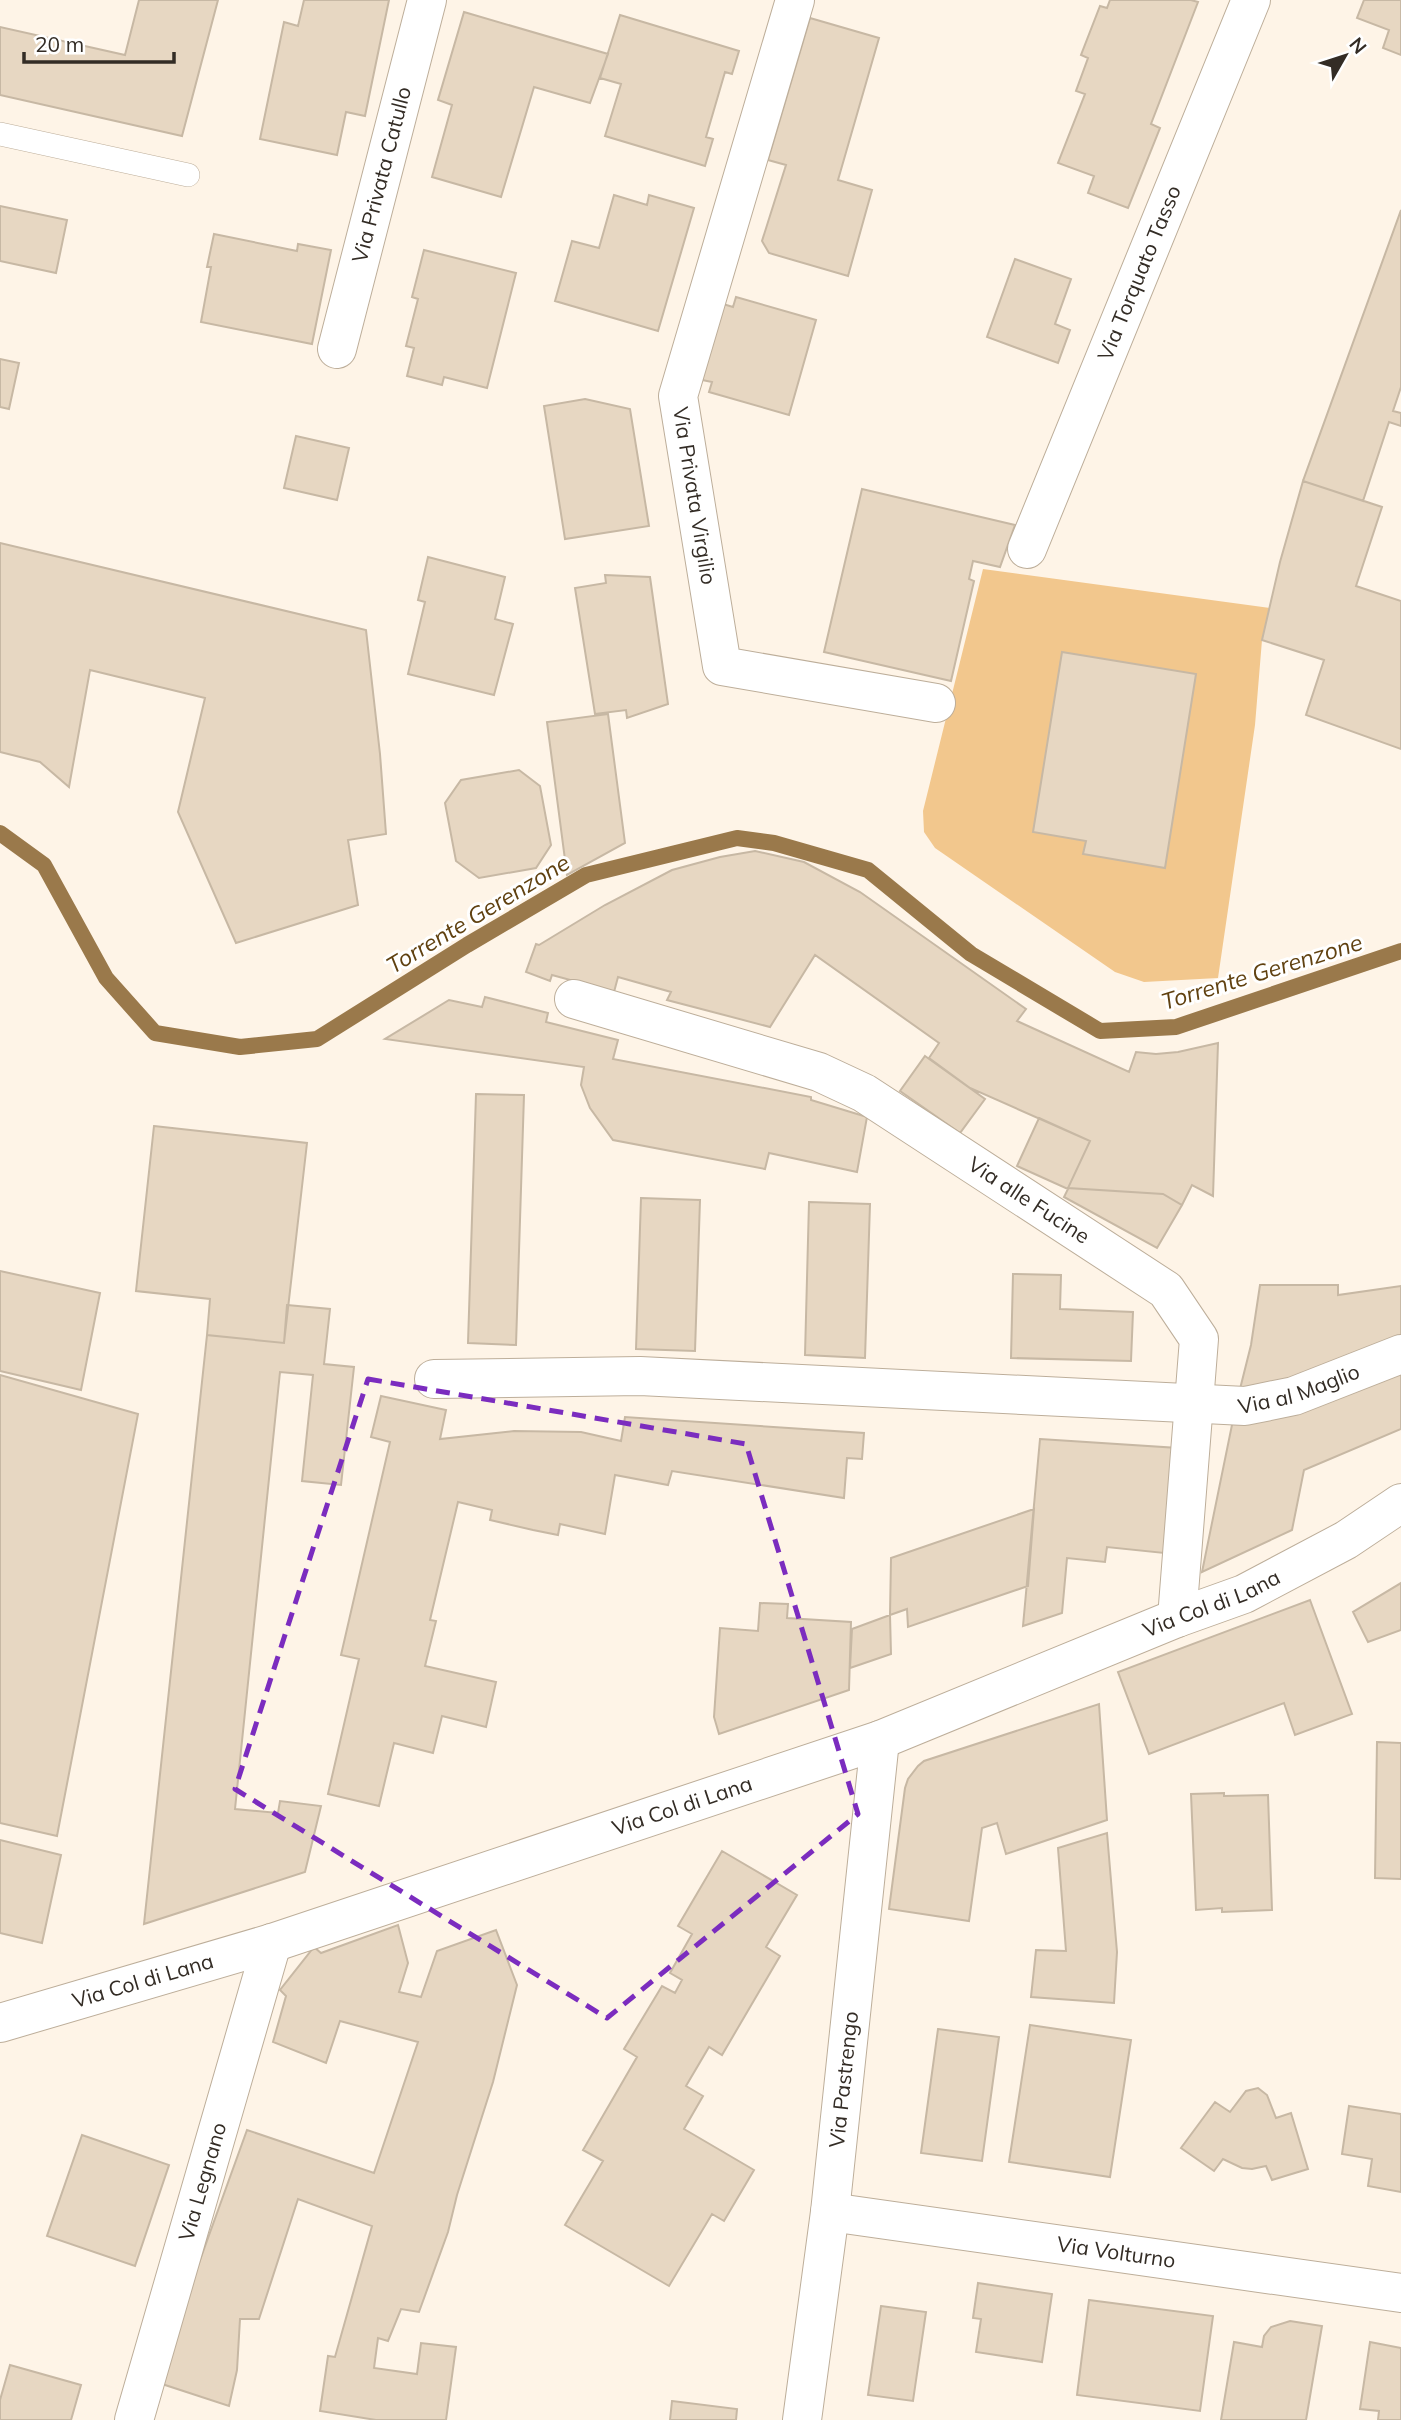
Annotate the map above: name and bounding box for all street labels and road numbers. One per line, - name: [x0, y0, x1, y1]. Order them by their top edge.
- street label: Via Privata Catullo: [346, 84, 416, 265]
- street label: Via Torquato Tasso: [1091, 181, 1186, 364]
- street label: Via Privata Virgilio: [668, 405, 723, 586]
- street label: Via alle Fucine: [964, 1150, 1095, 1249]
- street label: Via al Maglio: [1235, 1358, 1363, 1419]
- street label: Via Col di Lana: [1139, 1563, 1284, 1643]
- street label: Via Col di Lana: [609, 1770, 755, 1841]
- street label: Via Col di Lana: [69, 1947, 216, 2013]
- street label: Via Pastrengo: [823, 2010, 863, 2149]
- street label: Via Legnano: [172, 2119, 231, 2244]
- street label: Via Volturno: [1055, 2230, 1177, 2273]

